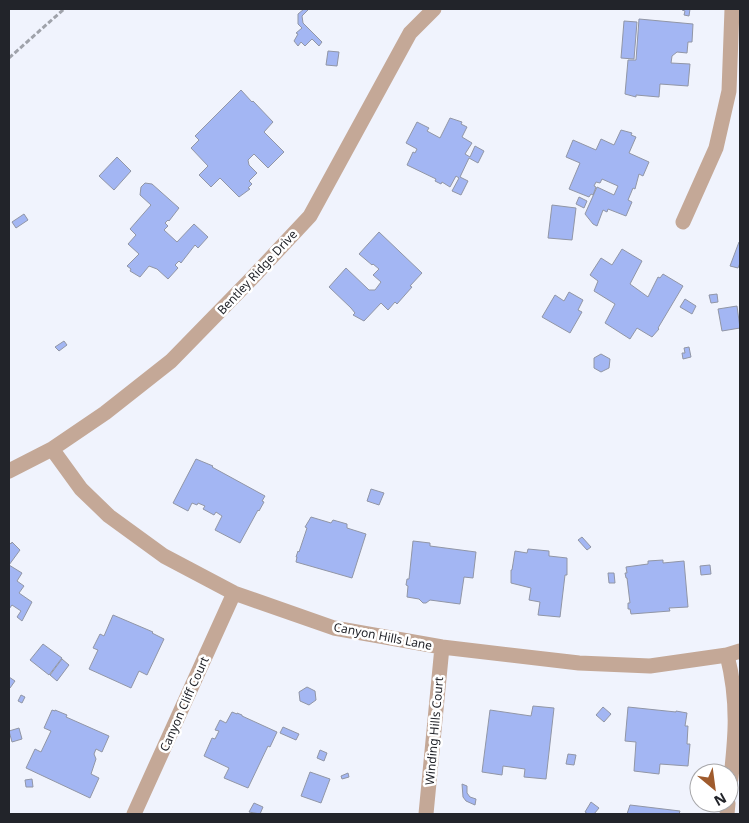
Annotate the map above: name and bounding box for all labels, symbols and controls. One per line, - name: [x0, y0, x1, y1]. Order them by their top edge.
- street label: Bentley Ridge Drive: [213, 226, 301, 318]
- street label: Canyon Hills Lane: [332, 618, 434, 654]
- street label: Canyon Cliff Court: [155, 653, 213, 754]
- street label: Winding Hills Court: [421, 675, 447, 786]
- north arrow: [689, 763, 739, 813]
- text: N: [711, 789, 730, 811]

